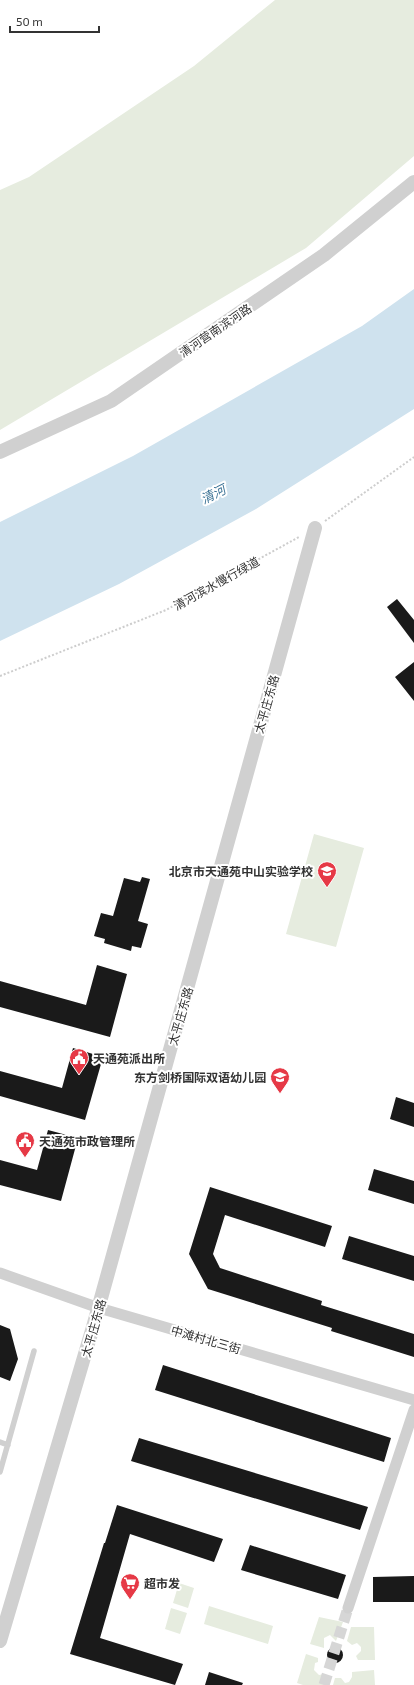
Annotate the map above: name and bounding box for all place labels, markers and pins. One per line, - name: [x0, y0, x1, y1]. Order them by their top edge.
- school or university icon: 北京市天通苑中山实验学校: [316, 860, 338, 888]
- place label: 北京市天通苑中山实验学校: [169, 864, 313, 878]
- public building icon: 天通苑派出所: [68, 1047, 90, 1075]
- place label: 天通苑派出所: [93, 1051, 165, 1065]
- school or university icon: 东方剑桥国际双语幼儿园: [269, 1066, 291, 1094]
- place label: 东方剑桥国际双语幼儿园: [134, 1070, 266, 1084]
- public building icon: 天通苑市政管理所: [14, 1130, 36, 1158]
- place label: 天通苑市政管理所: [39, 1134, 135, 1148]
- supermarket icon: 超市发: [119, 1572, 141, 1600]
- place label: 超市发: [144, 1576, 180, 1590]

